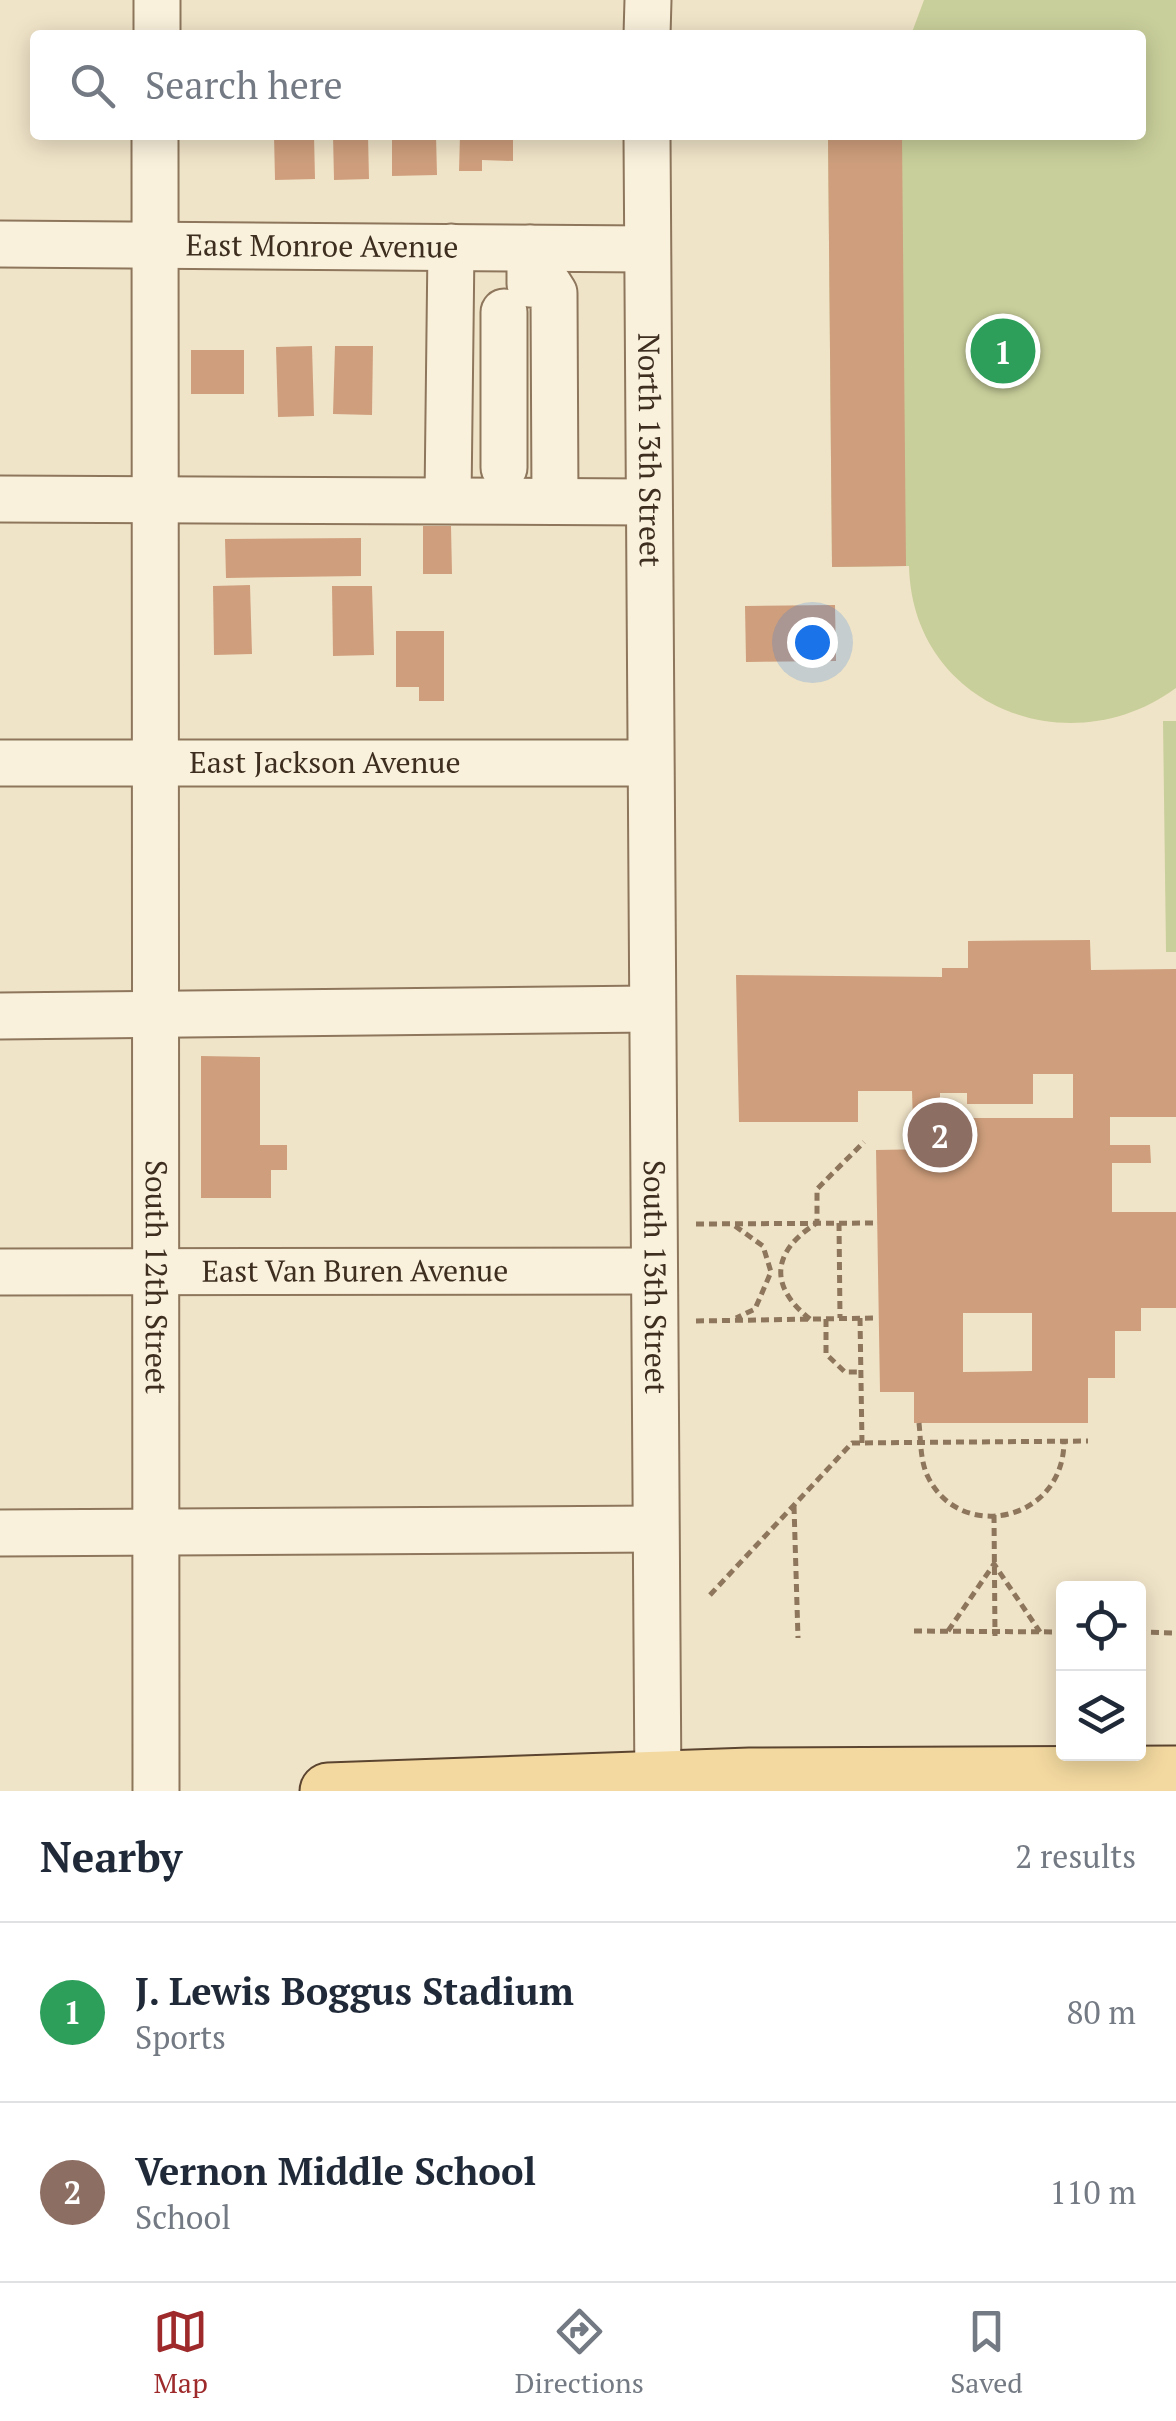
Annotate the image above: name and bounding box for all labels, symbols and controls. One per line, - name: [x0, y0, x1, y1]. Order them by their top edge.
- search box: [30, 30, 1146, 140]
- icon: search: [65, 58, 120, 113]
- text: Search here: [145, 60, 343, 110]
- street label: East Monroe Avenue: [185, 224, 459, 267]
- pin: 1: [970, 314, 1036, 388]
- street label: North 13th Street: [629, 333, 671, 567]
- your location: [787, 617, 838, 668]
- street label: East Jackson Avenue: [189, 742, 461, 782]
- pin: 2: [908, 1098, 972, 1172]
- street label: South 12th Street: [137, 1160, 177, 1394]
- street label: South 13th Street: [635, 1160, 676, 1394]
- street label: East Van Buren Avenue: [202, 1250, 508, 1291]
- map controls: [1056, 1581, 1146, 1761]
- button: locate: [1056, 1581, 1146, 1671]
- button: layers: [1056, 1671, 1146, 1761]
- text: Nearby: [40, 1828, 182, 1884]
- text: 2 results: [1015, 1835, 1136, 1877]
- text: J. Lewis Boggus Stadium: [135, 1966, 574, 2016]
- text: 1: [63, 1991, 82, 2033]
- text: 80 m: [1066, 1991, 1136, 2033]
- text: Sports: [135, 2016, 226, 2058]
- text: Vernon Middle School: [135, 2146, 536, 2196]
- text: 2: [63, 2171, 82, 2213]
- text: 110 m: [1049, 2171, 1136, 2213]
- text: School: [135, 2196, 231, 2238]
- tab: Map: [153, 2304, 208, 2401]
- tab: Directions: [515, 2304, 644, 2401]
- tab: Saved: [950, 2304, 1023, 2401]

